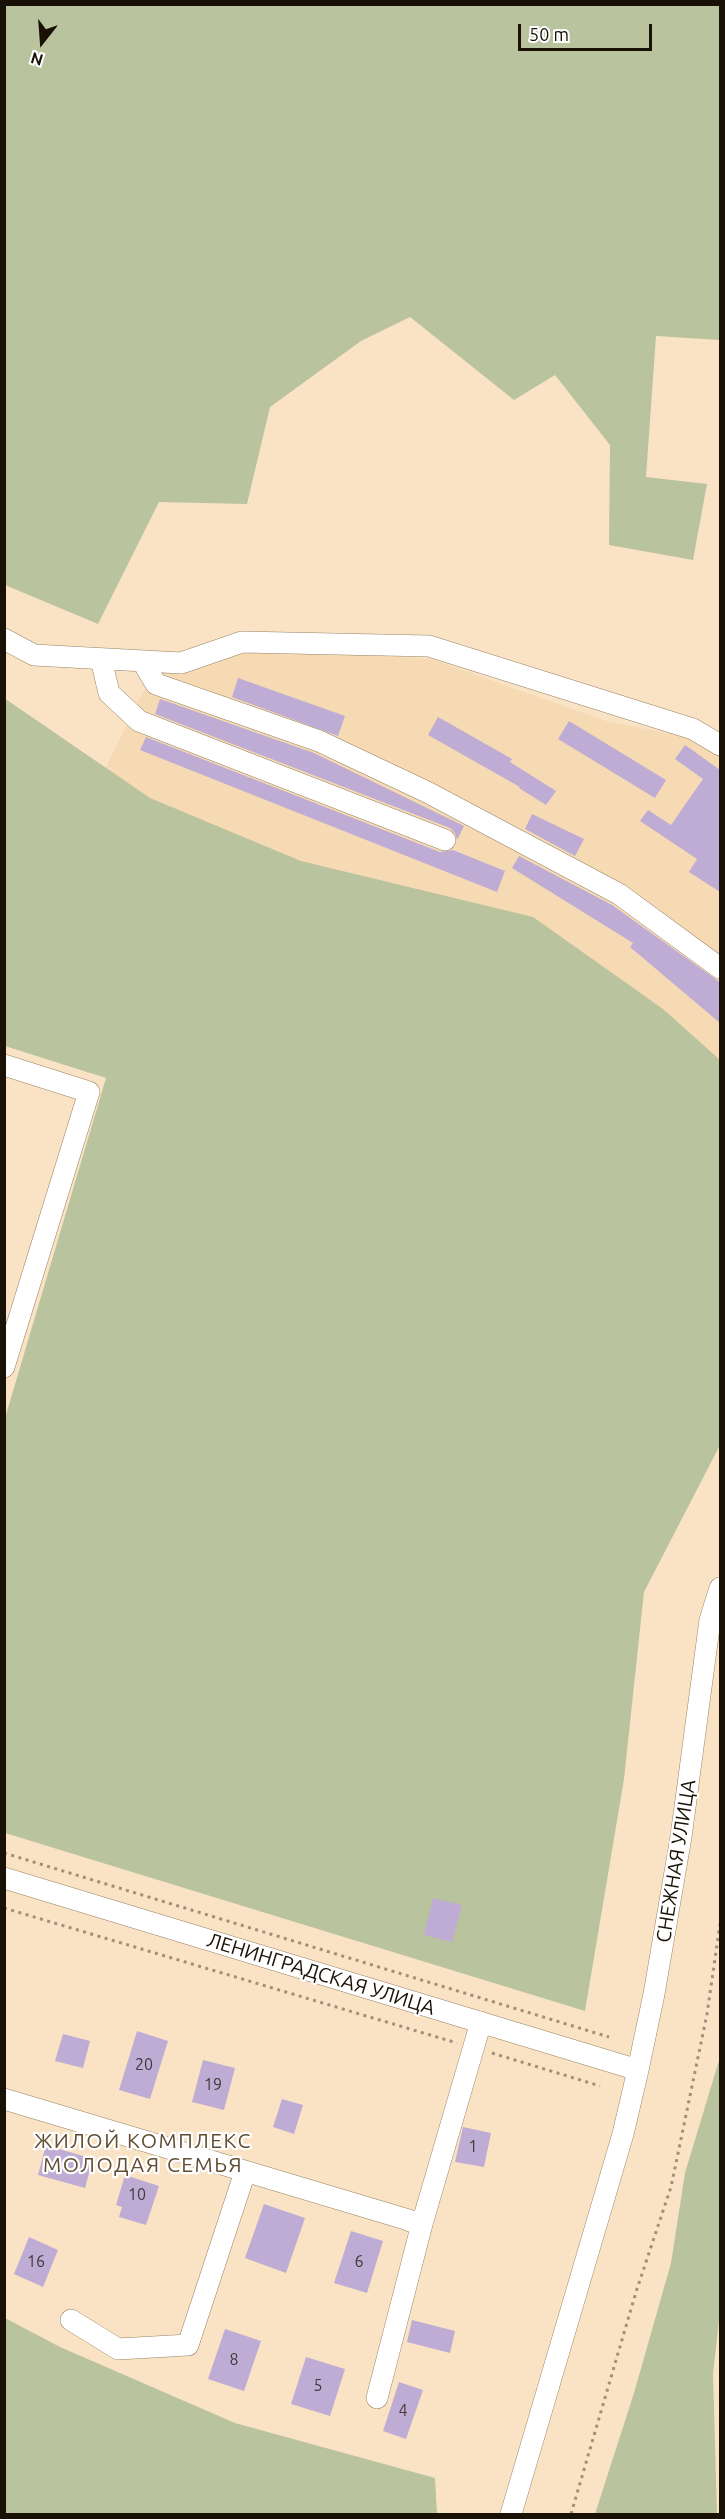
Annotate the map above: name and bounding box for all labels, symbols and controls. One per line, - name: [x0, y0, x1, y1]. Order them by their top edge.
- north arrow: [12, 12, 72, 72]
- scale bar: [521, 12, 654, 50]
- text: 50 m: [529, 24, 569, 44]
- text: N: [28, 49, 45, 70]
- street label: СНЕЖНАЯ УЛИЦА: [651, 1778, 701, 1944]
- street label: ЛЕНИНГРАДСКАЯ УЛИЦА: [204, 1928, 438, 2020]
- house number: 20: [135, 2055, 153, 2075]
- house number: 19: [204, 2075, 222, 2095]
- district label: ЖИЛОЙ КОМПЛЕКС МОЛОДАЯ СЕМЬЯ: [34, 2128, 252, 2178]
- house number: 1: [468, 2137, 478, 2157]
- house number: 10: [128, 2185, 146, 2205]
- house number: 16: [27, 2252, 45, 2272]
- house number: 6: [354, 2252, 364, 2272]
- house number: 8: [229, 2350, 239, 2370]
- house number: 5: [313, 2376, 323, 2396]
- house number: 4: [398, 2401, 408, 2421]

